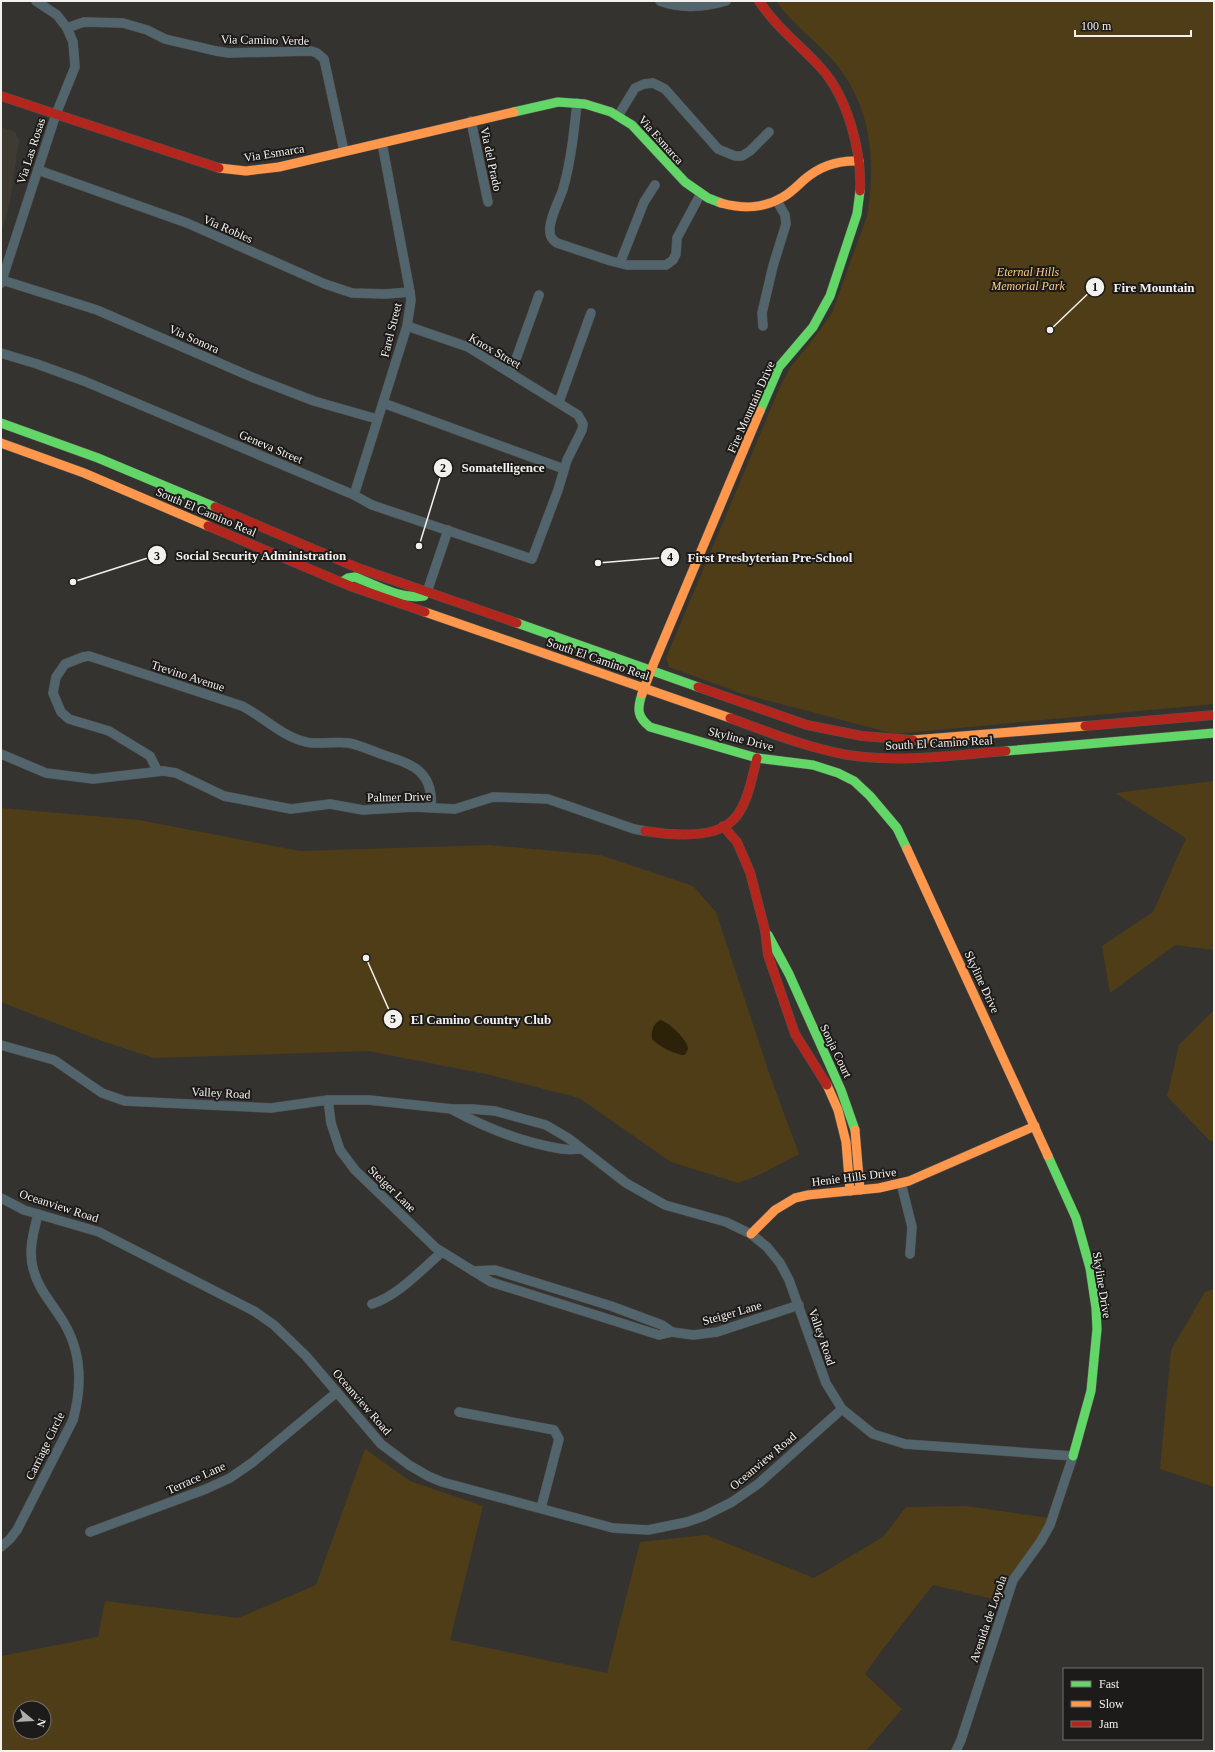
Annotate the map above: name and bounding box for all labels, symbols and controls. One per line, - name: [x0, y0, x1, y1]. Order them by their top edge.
- scale bar: [1075, 12, 1191, 38]
- text: 100 m: [1081, 19, 1112, 33]
- street label: Via Camino Verde: [221, 32, 309, 48]
- street label: Via Esmarca: [635, 113, 687, 168]
- street label: Via Las Rosas: [14, 116, 48, 186]
- street label: Via del Prado: [477, 126, 505, 192]
- street label: Via Esmarca: [243, 141, 306, 165]
- street label: Via Robles: [201, 212, 255, 246]
- park label: Eternal Hills Memorial Park: [990, 265, 1065, 293]
- callout: Fire Mountain: [1085, 275, 1202, 300]
- text: 1: [1092, 280, 1098, 294]
- text: Fire Mountain: [1113, 280, 1195, 295]
- street label: Farel Street: [377, 301, 405, 359]
- street label: Via Sonora: [167, 322, 222, 357]
- street label: Knox Street: [467, 331, 524, 372]
- street label: Fire Mountain Drive: [724, 359, 778, 455]
- street label: Geneva Street: [237, 427, 305, 467]
- callout: Somatelligence: [433, 455, 552, 480]
- text: Somatelligence: [461, 460, 545, 475]
- text: 2: [440, 461, 446, 475]
- street label: South El Camino Real: [154, 485, 259, 540]
- callout: Social Security Administration: [147, 543, 354, 568]
- callout: First Presbyterian Pre-School: [660, 545, 861, 570]
- text: Social Security Administration: [176, 548, 347, 563]
- text: 3: [154, 549, 160, 563]
- text: 4: [667, 550, 673, 564]
- text: First Presbyterian Pre-School: [688, 550, 853, 565]
- street label: South El Camino Real: [545, 635, 652, 683]
- street label: Trevino Avenue: [150, 658, 226, 694]
- street label: Skyline Drive: [707, 724, 775, 754]
- street label: South El Camino Real: [885, 733, 994, 753]
- street label: Palmer Drive: [367, 789, 431, 805]
- street label: Skyline Drive: [961, 949, 1003, 1015]
- callout: El Camino Country Club: [383, 1007, 560, 1032]
- text: 5: [390, 1012, 396, 1026]
- text: El Camino Country Club: [411, 1012, 551, 1027]
- street label: Sonja Court: [817, 1022, 855, 1081]
- street label: Valley Road: [191, 1084, 251, 1102]
- street label: Steiger Lane: [365, 1163, 419, 1215]
- street label: Henie Hills Drive: [811, 1165, 897, 1189]
- street label: Oceanview Road: [18, 1187, 100, 1225]
- street label: Skyline Drive: [1090, 1251, 1114, 1319]
- street label: Steiger Lane: [701, 1298, 763, 1328]
- street label: Valley Road: [806, 1307, 838, 1367]
- street label: Oceanview Road: [330, 1366, 394, 1438]
- street label: Carriage Circle: [23, 1410, 67, 1482]
- street label: Oceanview Road: [727, 1429, 799, 1493]
- street label: Terrace Lane: [164, 1459, 228, 1497]
- street label: Avenida de Loyola: [967, 1573, 1010, 1664]
- legend: [1063, 1668, 1203, 1740]
- text: Fast: [1099, 1677, 1120, 1691]
- text: Slow: [1099, 1697, 1124, 1711]
- north arrow: [12, 1700, 52, 1740]
- text: N: [35, 1717, 48, 1729]
- text: Jam: [1099, 1717, 1119, 1731]

